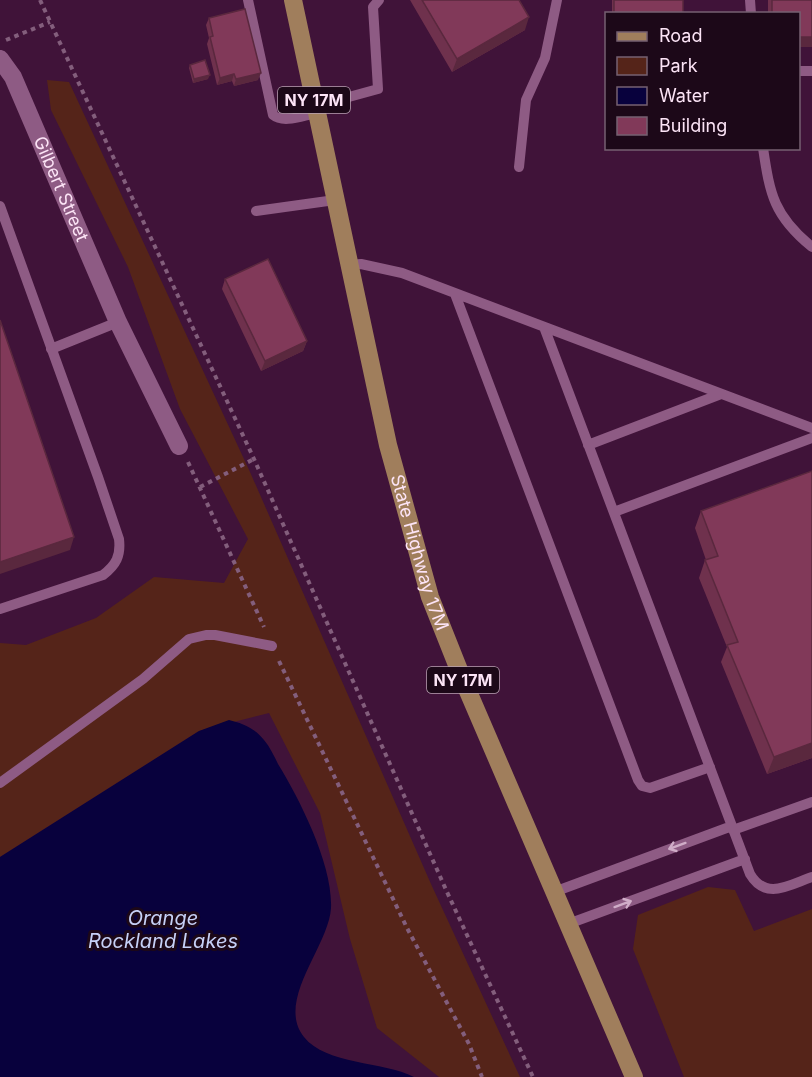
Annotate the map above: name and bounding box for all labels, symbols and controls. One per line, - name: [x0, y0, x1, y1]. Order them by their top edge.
- legend: [605, 12, 800, 150]
- text: Road: [659, 25, 702, 46]
- text: Park: [659, 55, 698, 76]
- text: Water: [659, 85, 709, 106]
- road number: NY 17M: [278, 87, 350, 113]
- text: Building: [659, 115, 727, 136]
- street label: Gilbert Street: [30, 133, 93, 245]
- street label: State Highway 17M: [387, 472, 453, 633]
- road number: NY 17M: [427, 667, 499, 693]
- one-way arrow: [668, 842, 687, 853]
- one-way arrow: [613, 898, 632, 909]
- water label: Orange Rockland Lakes: [88, 906, 238, 953]

